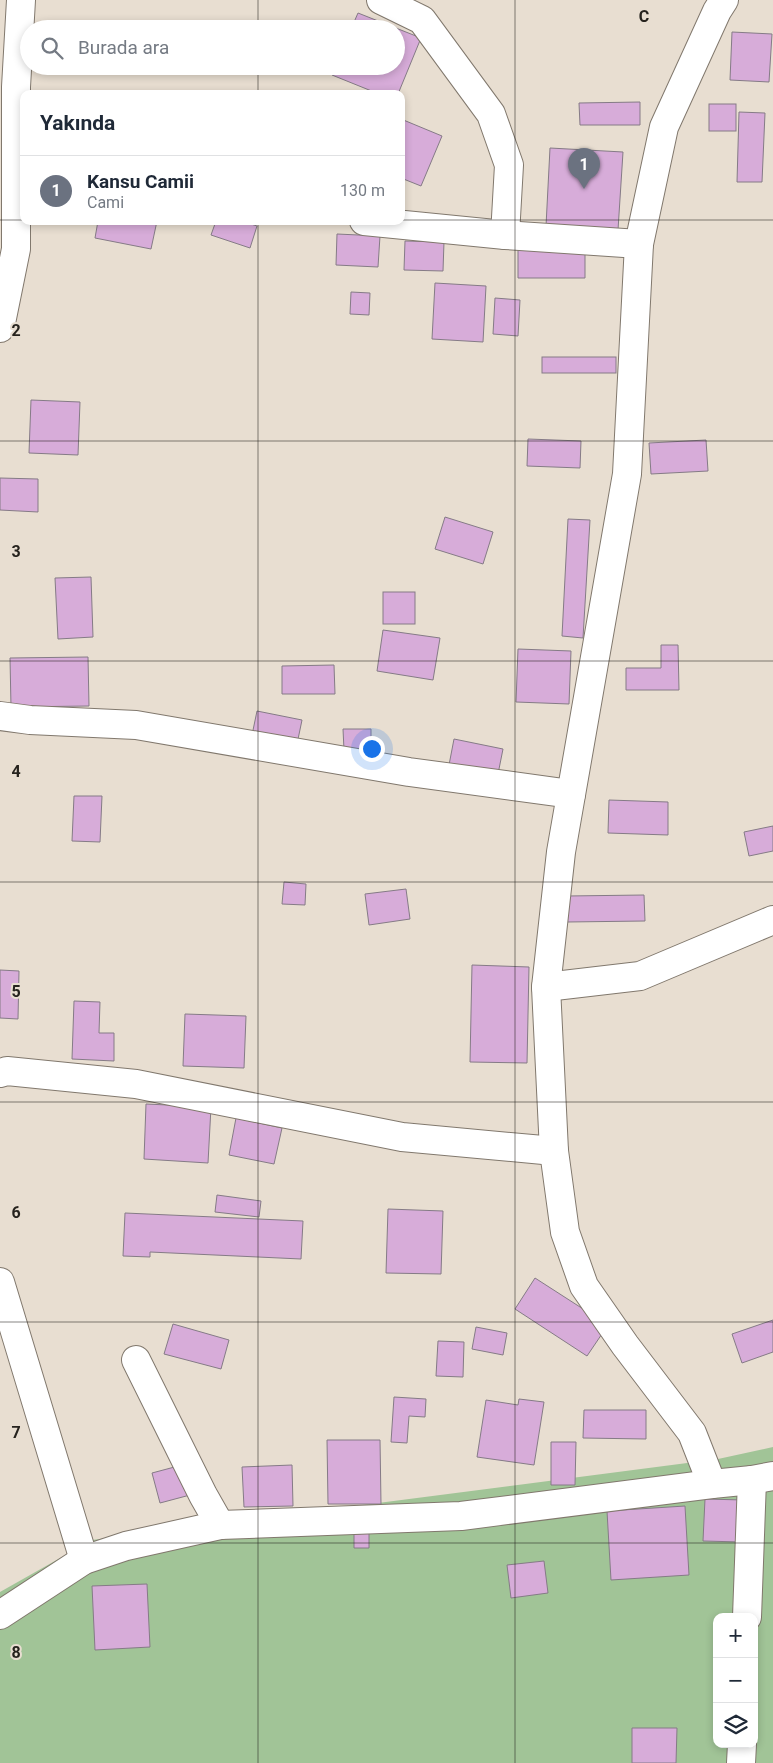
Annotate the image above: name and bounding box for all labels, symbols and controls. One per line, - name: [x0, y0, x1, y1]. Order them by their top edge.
- text: C: [639, 7, 649, 26]
- search box: [20, 20, 405, 75]
- icon: search: [38, 34, 66, 62]
- text: Burada ara: [78, 36, 169, 59]
- text: Yakında: [40, 111, 115, 135]
- pin: 1: [568, 148, 600, 189]
- text: Kansu Camii: [87, 170, 194, 193]
- text: 1: [51, 181, 61, 200]
- text: 130 m: [340, 181, 385, 200]
- text: Cami: [87, 193, 124, 212]
- text: 2: [11, 321, 21, 340]
- text: 3: [11, 542, 21, 561]
- your location: [359, 736, 385, 762]
- text: 4: [11, 762, 21, 781]
- text: 5: [11, 982, 21, 1001]
- text: 6: [11, 1203, 21, 1222]
- text: 7: [11, 1423, 21, 1442]
- map controls: [713, 1613, 758, 1748]
- button: +: [713, 1613, 758, 1658]
- text: 8: [11, 1643, 21, 1662]
- button: −: [713, 1658, 758, 1703]
- button: layers: [713, 1703, 758, 1748]

